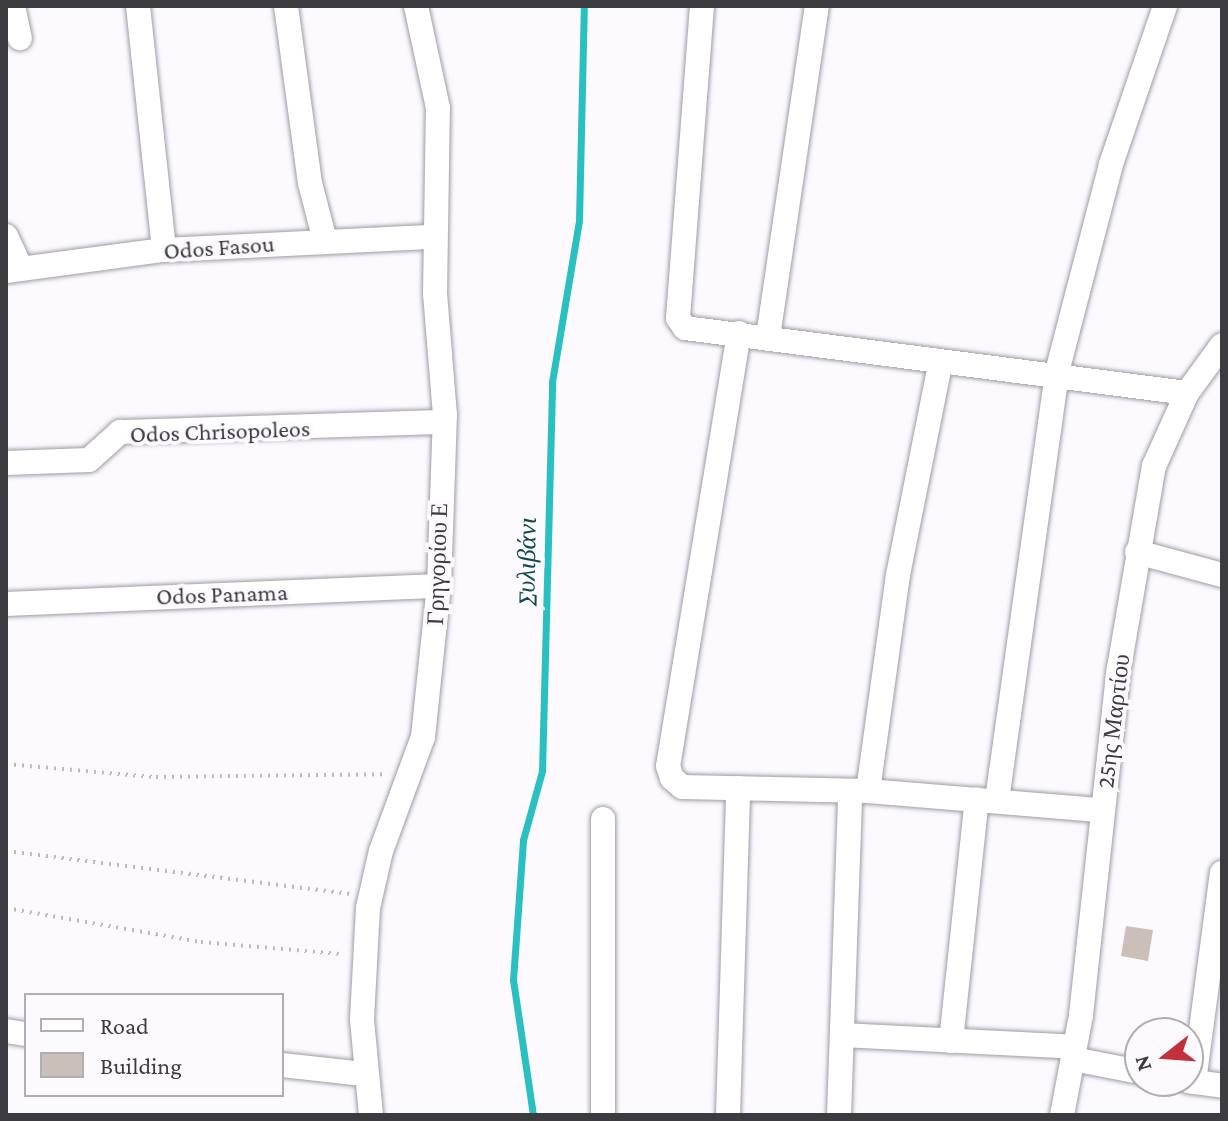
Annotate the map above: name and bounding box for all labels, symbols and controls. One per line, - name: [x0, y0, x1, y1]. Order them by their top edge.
- street label: Odos Fasou: [163, 229, 275, 265]
- street label: Odos Chrisopoleos: [129, 413, 311, 449]
- street label: Γρηγορίου Ε: [420, 502, 454, 626]
- water label: Συλιβάνι: [511, 517, 543, 605]
- street label: Odos Panama: [156, 577, 288, 611]
- street label: 25ης Μαρτίου: [1090, 652, 1136, 790]
- legend: [24, 993, 284, 1097]
- text: Road: [100, 1012, 149, 1039]
- north arrow: [1124, 1017, 1204, 1097]
- text: Building: [100, 1052, 182, 1079]
- text: N: [1128, 1053, 1157, 1074]

